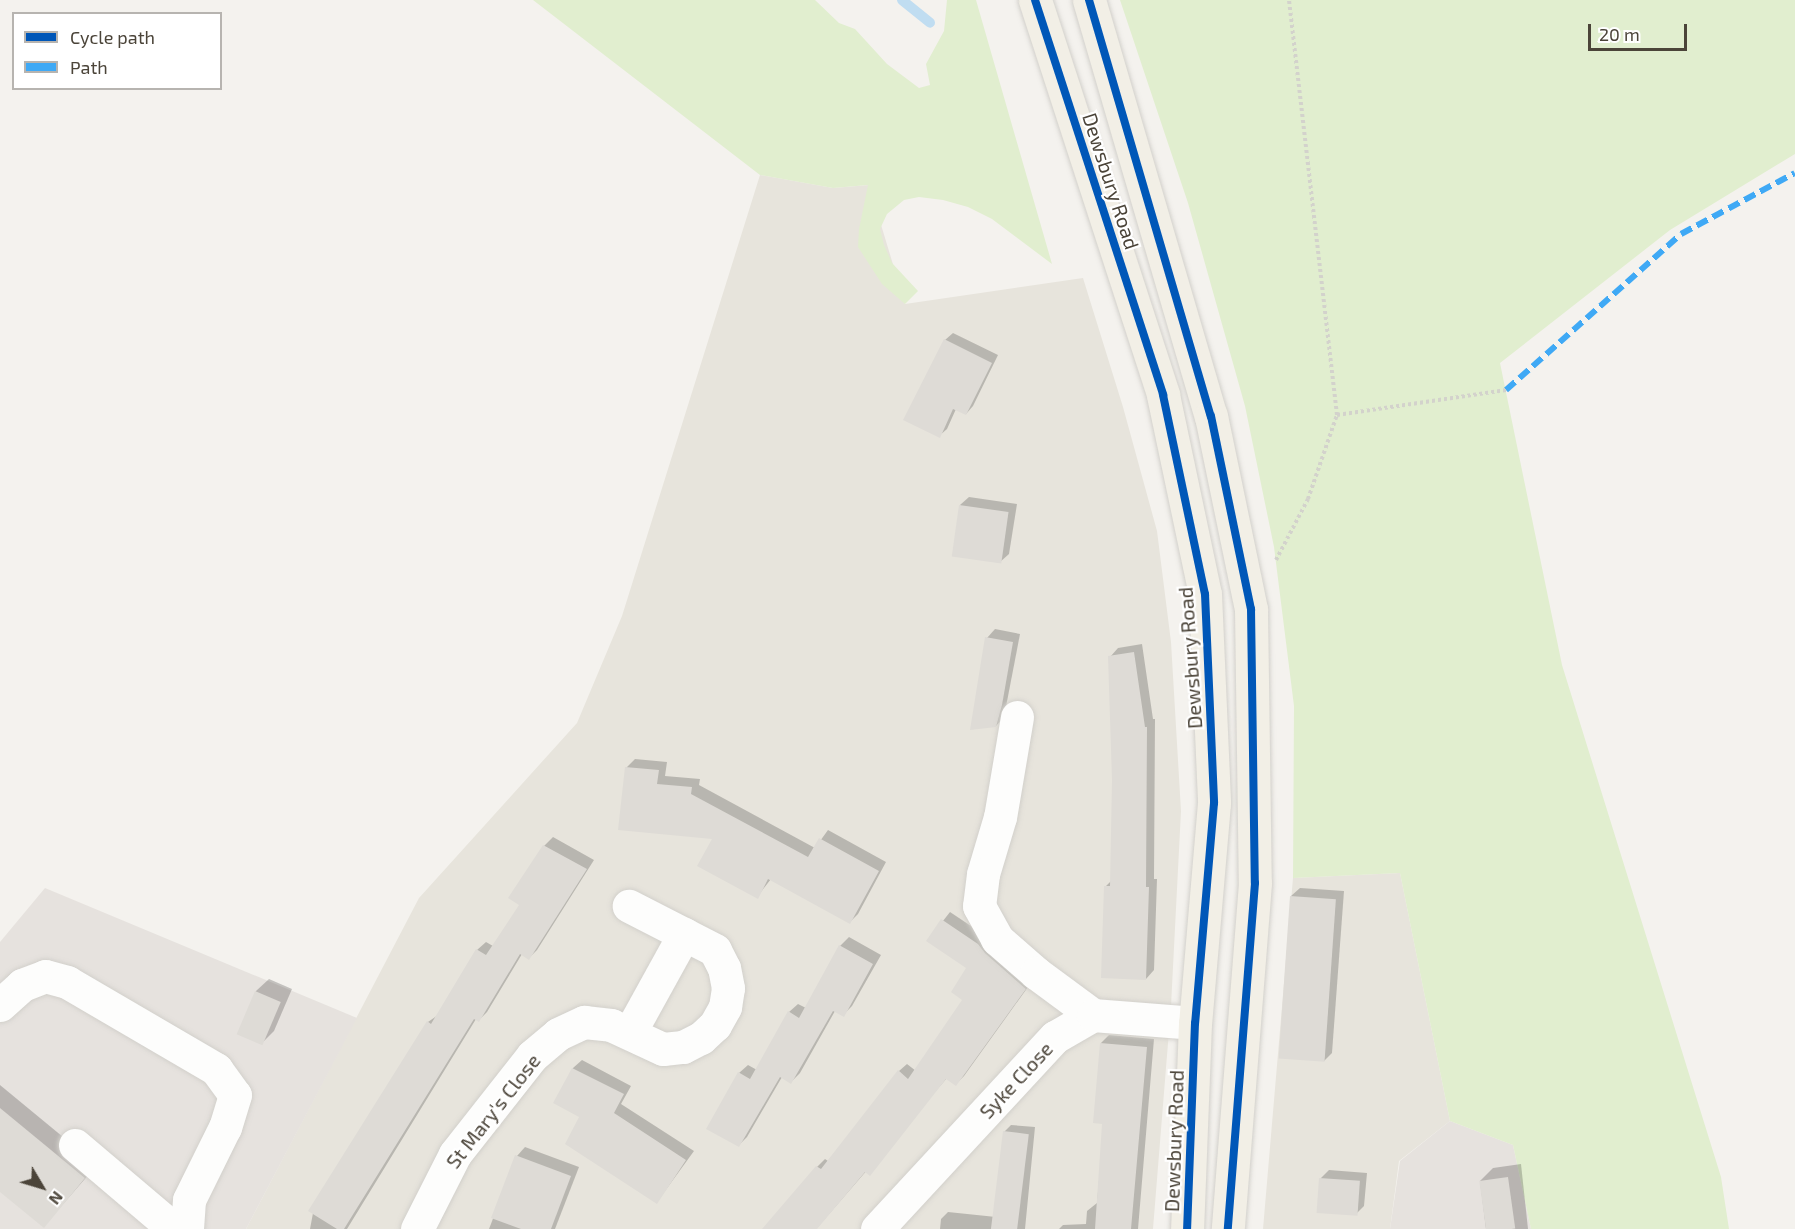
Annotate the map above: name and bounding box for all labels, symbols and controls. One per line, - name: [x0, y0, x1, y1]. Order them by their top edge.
- legend: [12, 12, 222, 90]
- scale bar: [1591, 12, 1690, 50]
- text: 20 m: [1599, 23, 1640, 45]
- text: Cycle path: [70, 26, 155, 48]
- text: Path: [70, 56, 108, 78]
- street label: Dewsbury Road: [1078, 109, 1144, 253]
- street label: Dewsbury Road: [1173, 586, 1207, 730]
- street label: Syke Close: [974, 1037, 1058, 1123]
- street label: St Mary's Close: [441, 1049, 545, 1173]
- street label: Dewsbury Road: [1160, 1069, 1188, 1213]
- north arrow: [12, 1157, 72, 1217]
- text: N: [46, 1188, 68, 1209]

